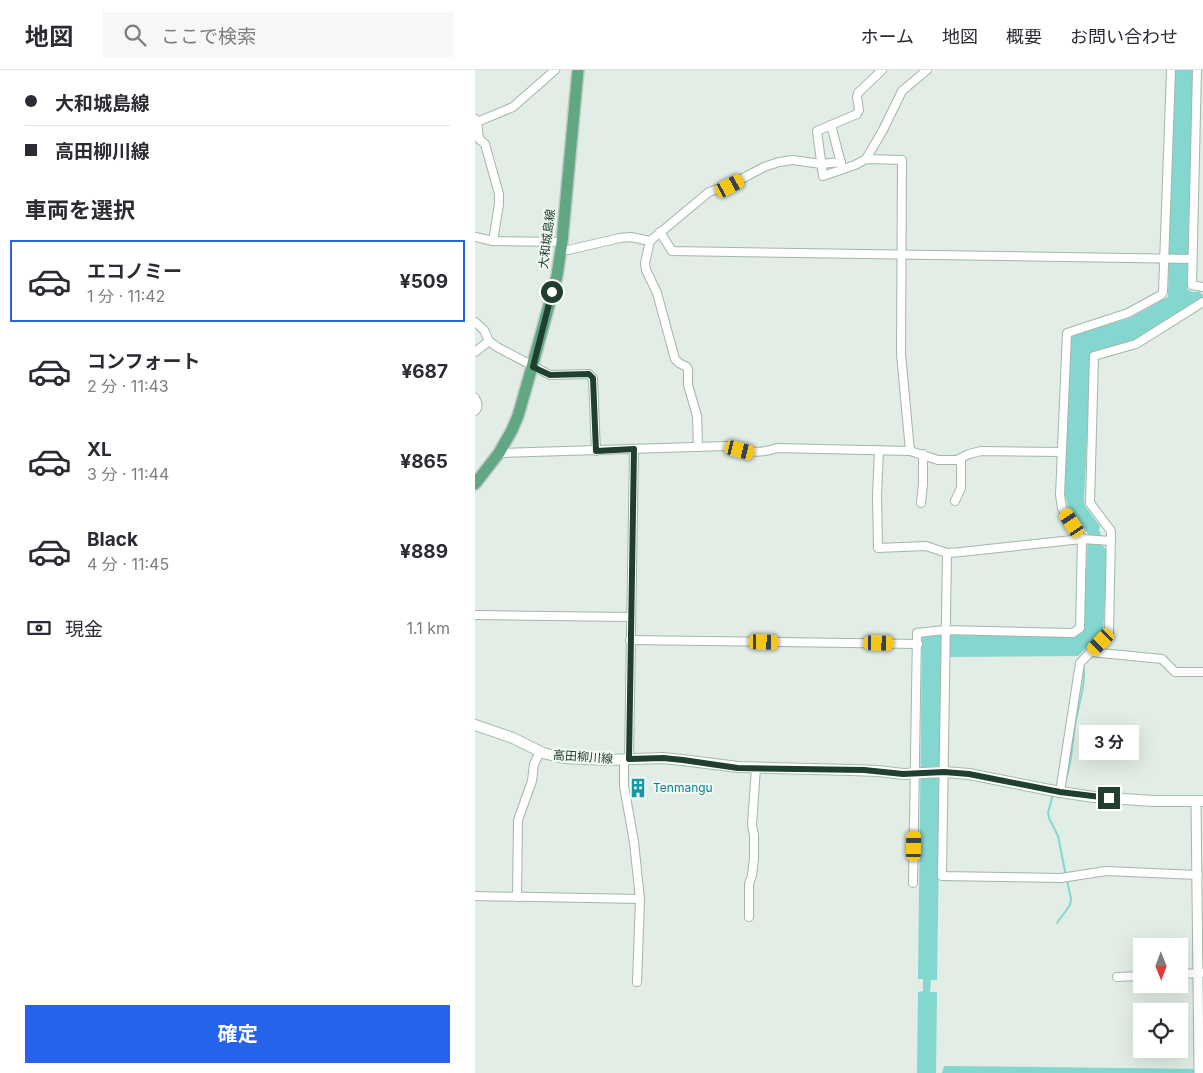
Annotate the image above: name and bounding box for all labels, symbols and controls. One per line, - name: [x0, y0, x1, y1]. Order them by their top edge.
- search box: [103, 12, 453, 57]
- icon: search: [121, 21, 149, 49]
- text: 地図: [25, 22, 73, 51]
- text: ここで検索: [161, 25, 256, 48]
- text: ホーム: [861, 26, 914, 47]
- text: 地図: [942, 26, 978, 47]
- text: 概要: [1006, 26, 1042, 47]
- text: お問い合わせ: [1070, 26, 1178, 47]
- text: 大和城島線: [55, 92, 150, 115]
- text: 高田柳川線: [55, 140, 150, 163]
- car: [713, 172, 746, 200]
- text: 車両を選択: [25, 197, 135, 223]
- street label: 大和城島線: [535, 208, 558, 270]
- icon: car: [27, 259, 72, 304]
- text: エコノミー: [87, 260, 182, 283]
- text: ¥509: [400, 270, 448, 293]
- route start: [541, 281, 563, 303]
- text: 1 分 · 11:42: [87, 286, 165, 306]
- icon: car: [27, 349, 72, 394]
- text: コンフォート: [87, 350, 200, 373]
- text: ¥687: [401, 360, 448, 383]
- text: 2 分 · 11:43: [87, 376, 169, 396]
- text: XL: [87, 438, 112, 461]
- icon: car: [27, 439, 72, 484]
- car: [723, 439, 756, 461]
- text: ¥865: [400, 450, 448, 473]
- text: 3 分 · 11:44: [87, 464, 169, 484]
- car: [1057, 506, 1086, 540]
- text: Black: [87, 528, 138, 551]
- icon: car: [27, 529, 72, 574]
- text: ¥889: [400, 540, 448, 563]
- text: 4 分 · 11:45: [87, 554, 169, 574]
- icon: cash: [25, 614, 53, 642]
- text: 現金: [65, 618, 103, 641]
- text: 1.1 km: [406, 618, 450, 638]
- car: [1085, 626, 1116, 658]
- car: [748, 634, 779, 650]
- car: [863, 635, 894, 651]
- callout: 3 分: [1079, 726, 1139, 760]
- text: 3 分: [1094, 732, 1124, 752]
- street label: 高田柳川線: [553, 747, 613, 766]
- building icon: Tenmangu: [627, 777, 649, 799]
- place label: Tenmangu: [653, 780, 713, 795]
- route end: [1098, 787, 1120, 809]
- car: [906, 831, 921, 861]
- north arrow: [1133, 938, 1187, 992]
- map controls: [1133, 938, 1188, 1058]
- button: locate: [1133, 1003, 1188, 1058]
- button: 確定: [25, 1005, 450, 1063]

